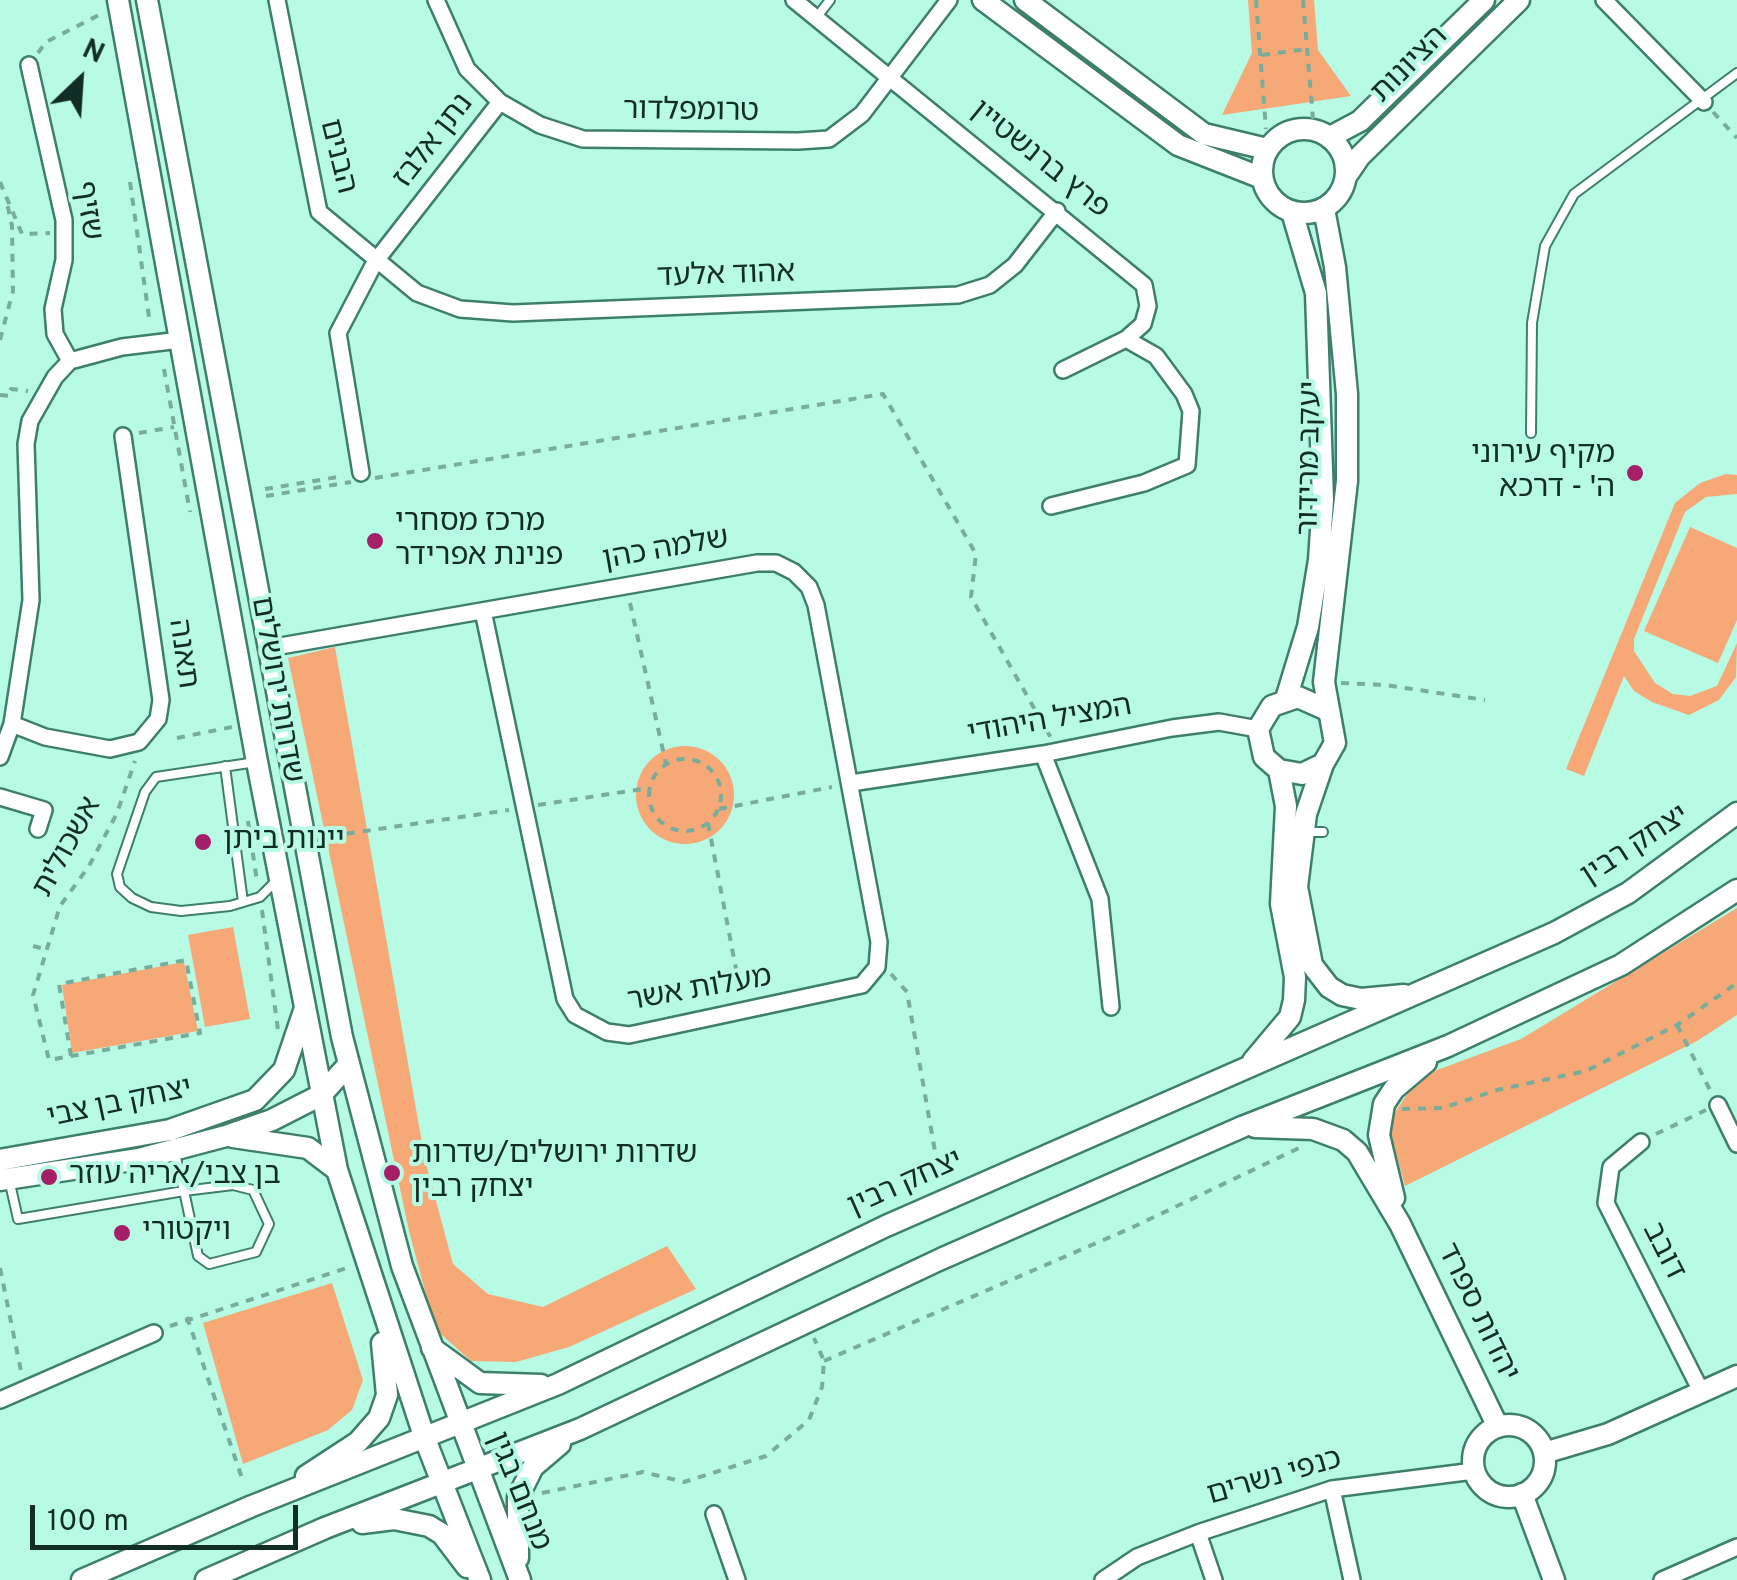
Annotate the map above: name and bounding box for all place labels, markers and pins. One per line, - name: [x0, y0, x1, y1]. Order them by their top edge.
- place label: מקיף עירוני ה' - דרכא: [1471, 438, 1615, 508]
- marker: מקיף עירוני ה' - דרכא: [1624, 462, 1646, 484]
- place label: מרכז מסחרי פנינת אפרידר: [395, 506, 564, 576]
- marker: מרכז מסחרי פנינת אפרידר: [364, 530, 386, 552]
- place label: יינות ביתן: [223, 824, 345, 860]
- marker: יינות ביתן: [192, 831, 214, 853]
- place label: שדרות ירושלים/שדרות יצחק רבין: [412, 1138, 697, 1208]
- place label: בן צבי/אריה עוזר: [69, 1159, 281, 1195]
- marker: שדרות ירושלים/שדרות יצחק רבין: [381, 1162, 403, 1184]
- marker: בן צבי/אריה עוזר: [38, 1166, 60, 1188]
- place label: ויקטורי: [142, 1215, 231, 1251]
- marker: ויקטורי: [111, 1222, 133, 1244]

